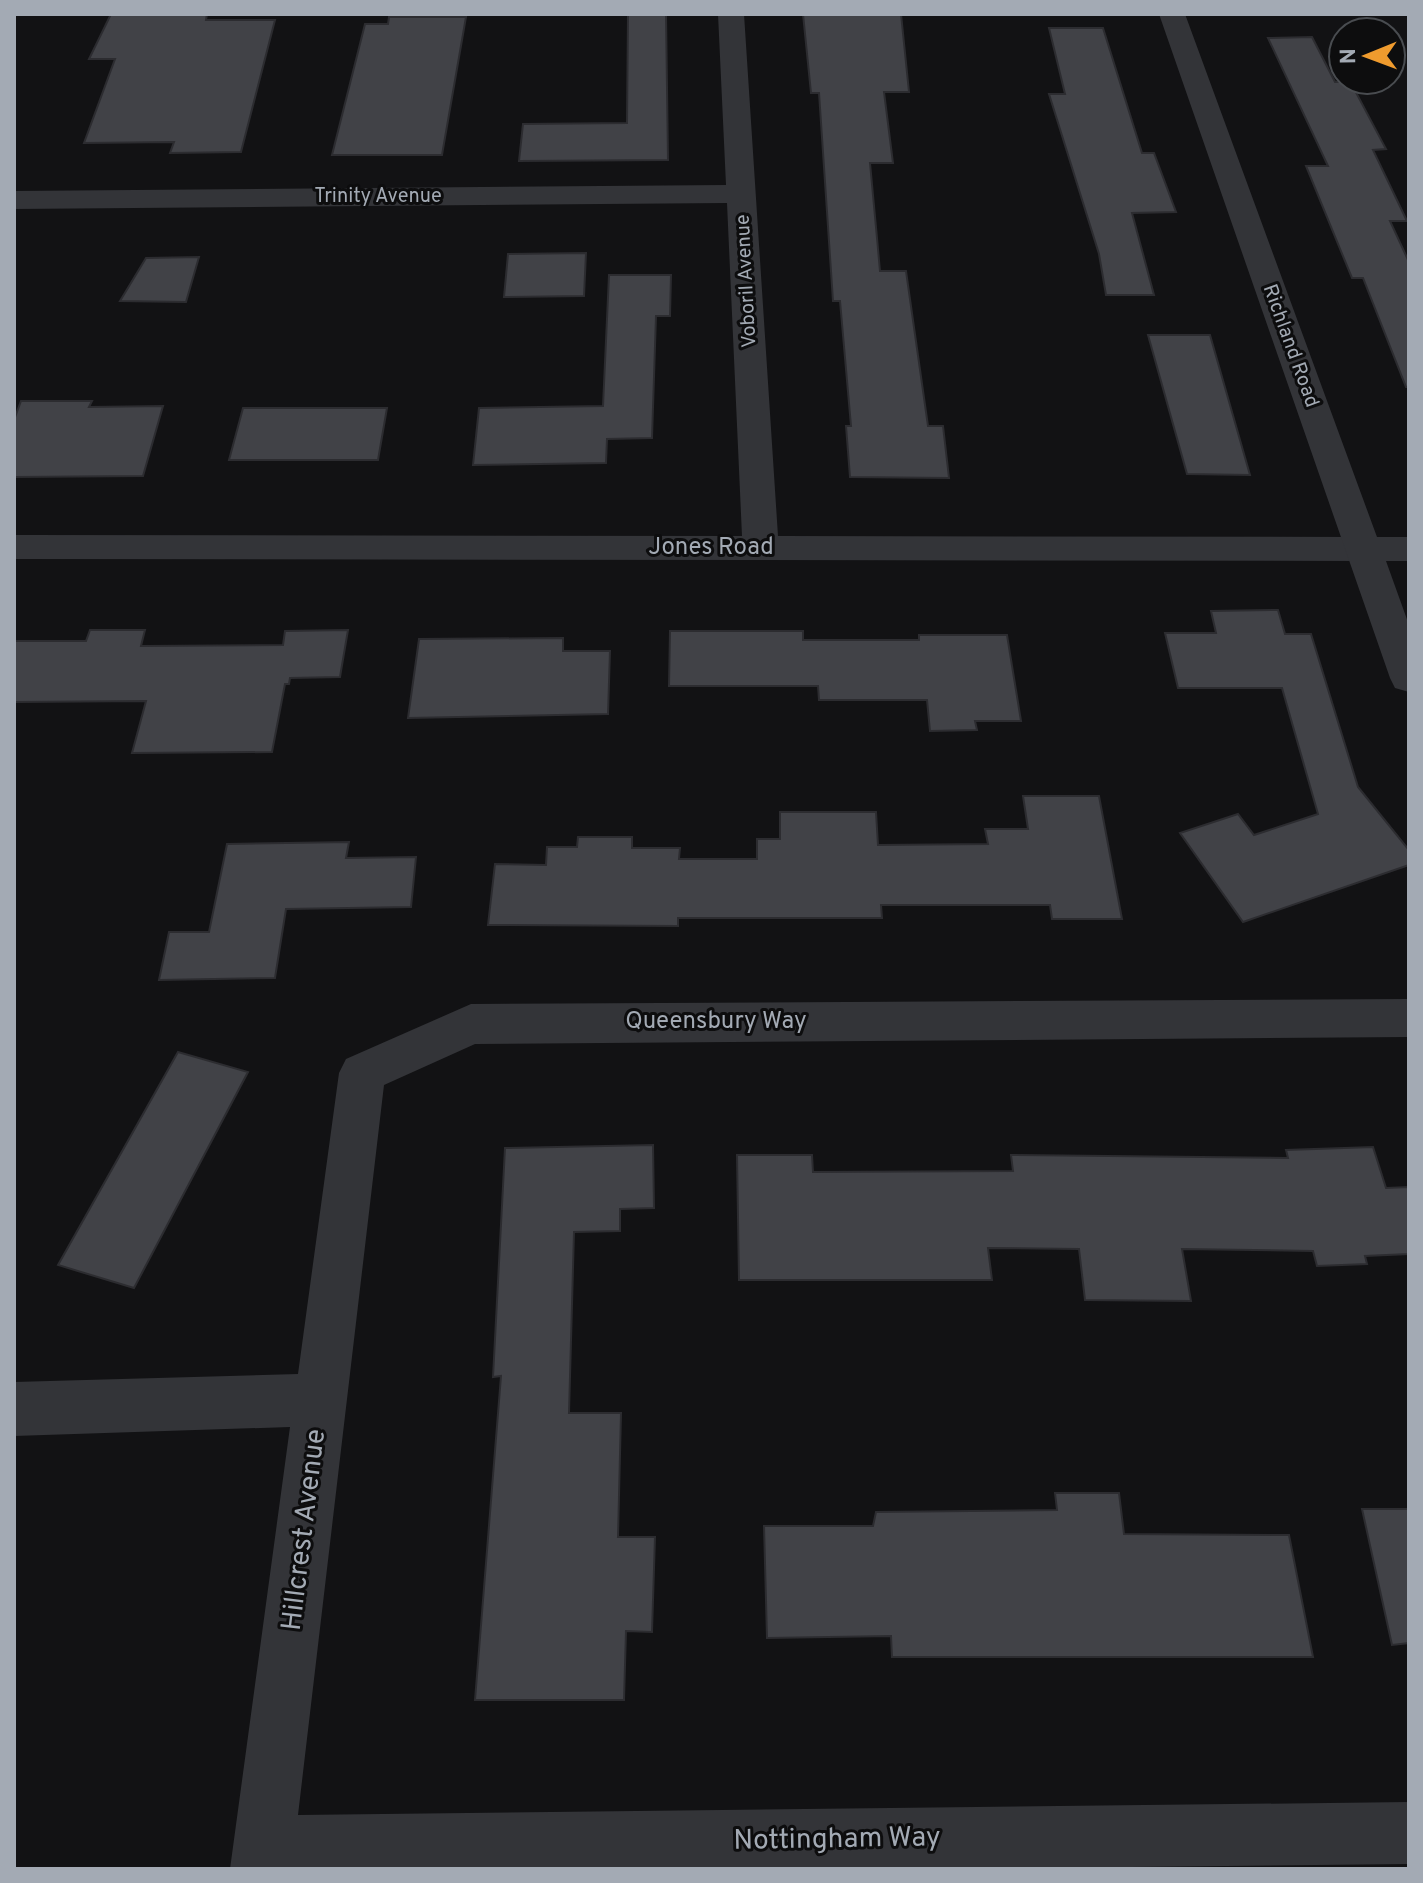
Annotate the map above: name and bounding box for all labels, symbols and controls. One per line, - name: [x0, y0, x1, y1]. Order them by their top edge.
- north arrow: [1327, 16, 1407, 96]
- text: N: [1336, 48, 1363, 64]
- street label: Trinity Avenue: [314, 184, 442, 210]
- street label: Voboril Avenue: [731, 214, 763, 348]
- street label: Richland Road: [1256, 281, 1324, 411]
- street label: Jones Road: [648, 533, 774, 563]
- street label: Queensbury Way: [625, 1007, 807, 1037]
- street label: Hillcrest Avenue: [275, 1427, 335, 1633]
- street label: Nottingham Way: [733, 1820, 941, 1860]

